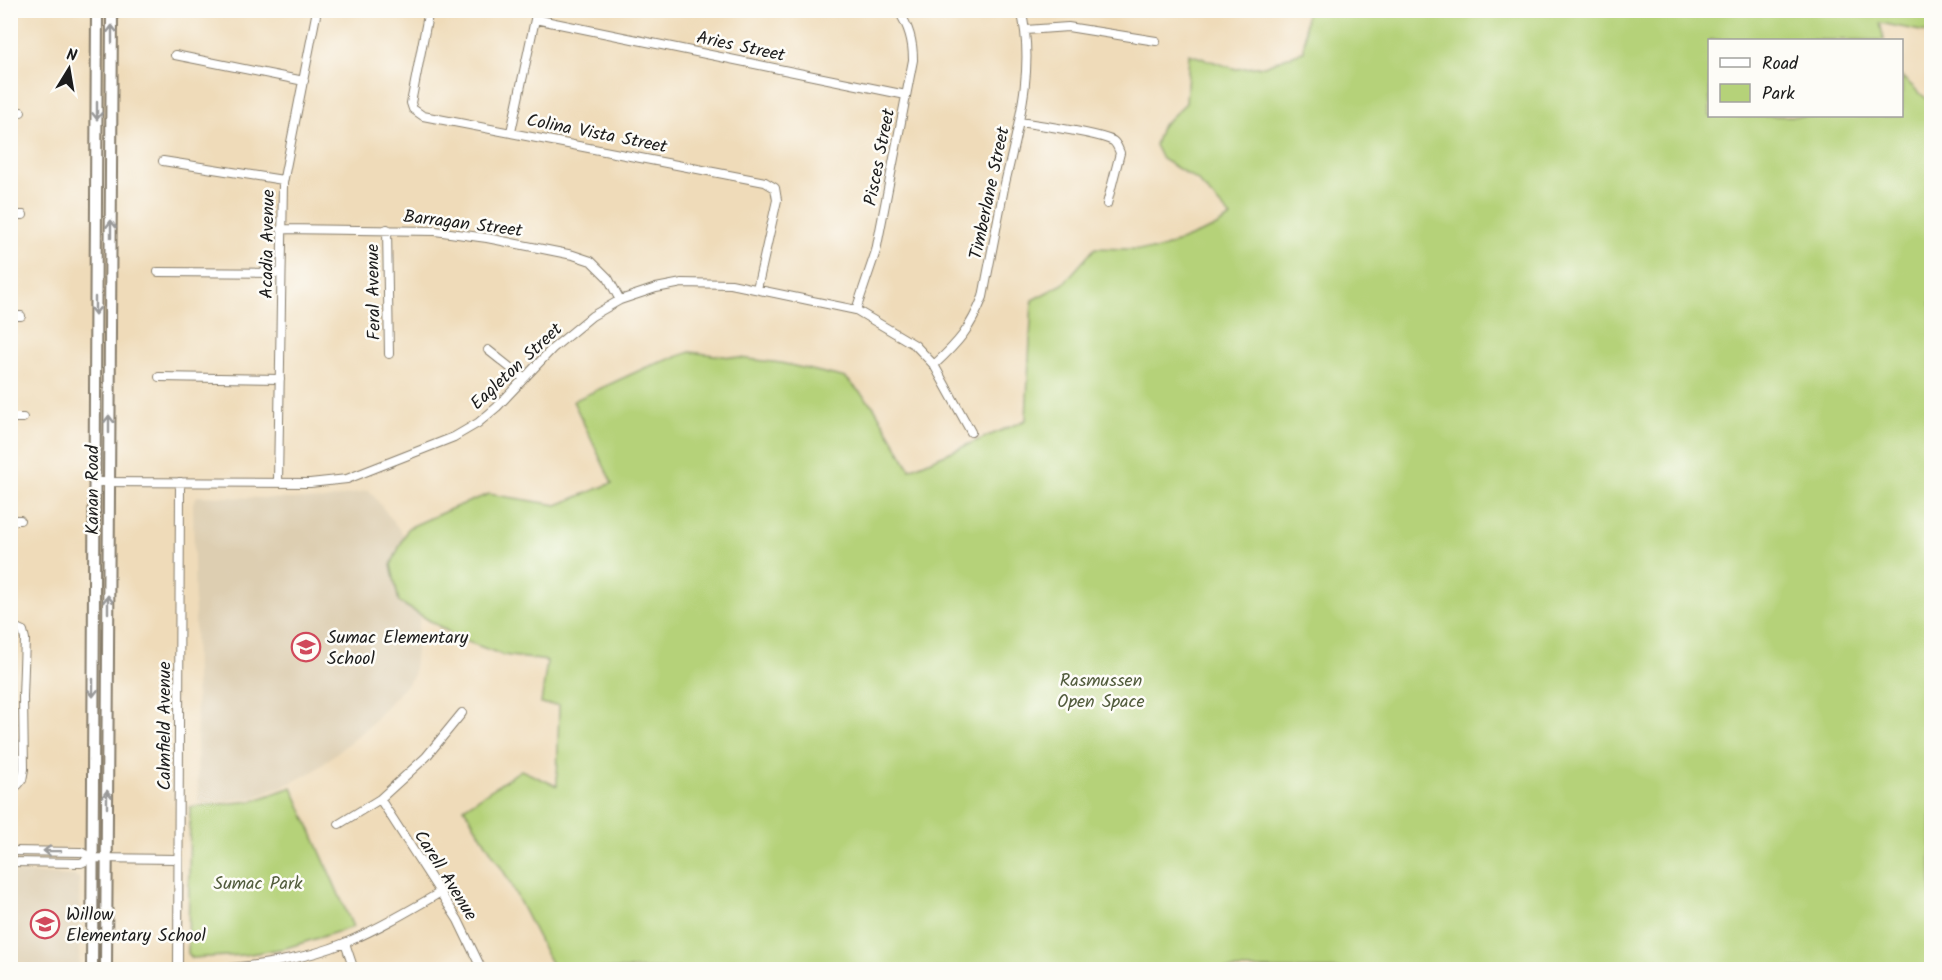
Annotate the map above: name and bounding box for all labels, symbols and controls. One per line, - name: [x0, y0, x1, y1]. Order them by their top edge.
- one-way arrow: [106, 24, 118, 44]
- street label: Aries Street: [694, 24, 789, 71]
- north arrow: [39, 39, 99, 99]
- legend: [1708, 39, 1903, 117]
- text: N: [64, 43, 79, 69]
- text: Road: [1762, 50, 1799, 79]
- text: Park: [1762, 80, 1795, 109]
- one-way arrow: [91, 100, 103, 120]
- street label: Pisces Street: [857, 105, 904, 208]
- street label: Colina Vista Street: [524, 107, 671, 163]
- street label: Timberlane Street: [962, 123, 1019, 262]
- street label: Acadia Avenue: [253, 189, 284, 299]
- street label: Barragan Street: [402, 203, 525, 246]
- one-way arrow: [105, 219, 117, 239]
- street label: Feral Avenue: [359, 243, 390, 340]
- one-way arrow: [89, 295, 101, 315]
- street label: Eagleton Street: [464, 316, 571, 418]
- one-way arrow: [103, 414, 115, 434]
- street label: Kanan Road: [79, 444, 108, 535]
- one-way arrow: [102, 595, 114, 615]
- place label: Sumac Elementary School: [327, 624, 469, 674]
- school or university icon: Sumac Elementary School: [290, 631, 322, 663]
- street label: Calmfield Avenue: [151, 661, 180, 791]
- park label: Rasmussen Open Space: [1057, 667, 1145, 717]
- one-way arrow: [87, 677, 99, 697]
- one-way arrow: [101, 790, 113, 810]
- street label: Carell Avenue: [405, 825, 484, 927]
- one-way arrow: [42, 846, 62, 857]
- park label: Sumac Park: [214, 870, 303, 899]
- place label: Willow Elementary School: [66, 901, 207, 951]
- school or university icon: Willow Elementary School: [29, 908, 61, 940]

